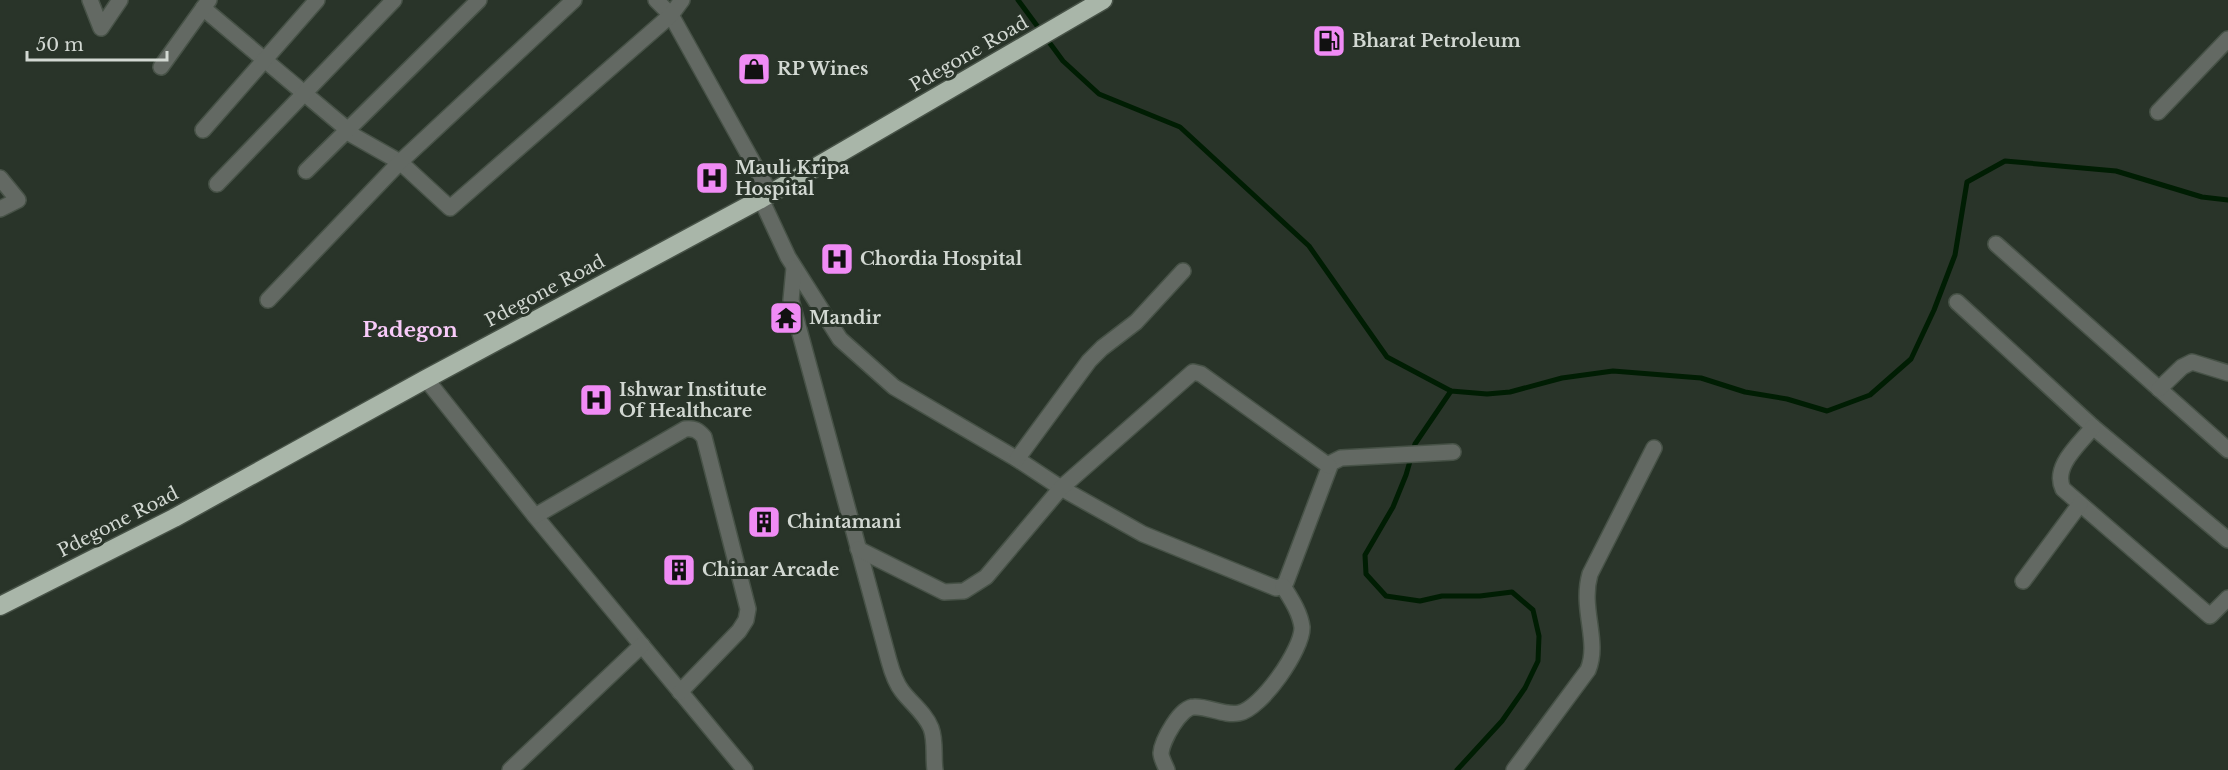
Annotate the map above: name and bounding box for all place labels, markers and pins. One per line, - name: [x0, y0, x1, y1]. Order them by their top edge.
- fuel station icon: Bharat Petroleum: [1311, 23, 1347, 59]
- place label: Bharat Petroleum: [1352, 30, 1521, 52]
- shop icon: RP Wines: [736, 51, 772, 87]
- place label: RP Wines: [777, 58, 868, 80]
- place label: Mauli Kripa Hospital: [735, 157, 850, 200]
- hospital icon: Mauli Kripa Hospital: [694, 160, 730, 196]
- hospital icon: Chordia Hospital: [819, 241, 855, 277]
- place label: Chordia Hospital: [860, 248, 1023, 270]
- temple icon: Mandir: [768, 300, 804, 336]
- place label: Mandir: [809, 307, 881, 329]
- place label: Ishwar Institute Of Healthcare: [619, 379, 767, 422]
- hospital icon: Ishwar Institute Of Healthcare: [578, 382, 614, 418]
- building icon: Chintamani: [746, 504, 782, 540]
- place label: Chintamani: [787, 511, 902, 533]
- building icon: Chinar Arcade: [661, 552, 697, 588]
- place label: Chinar Arcade: [702, 559, 839, 581]

